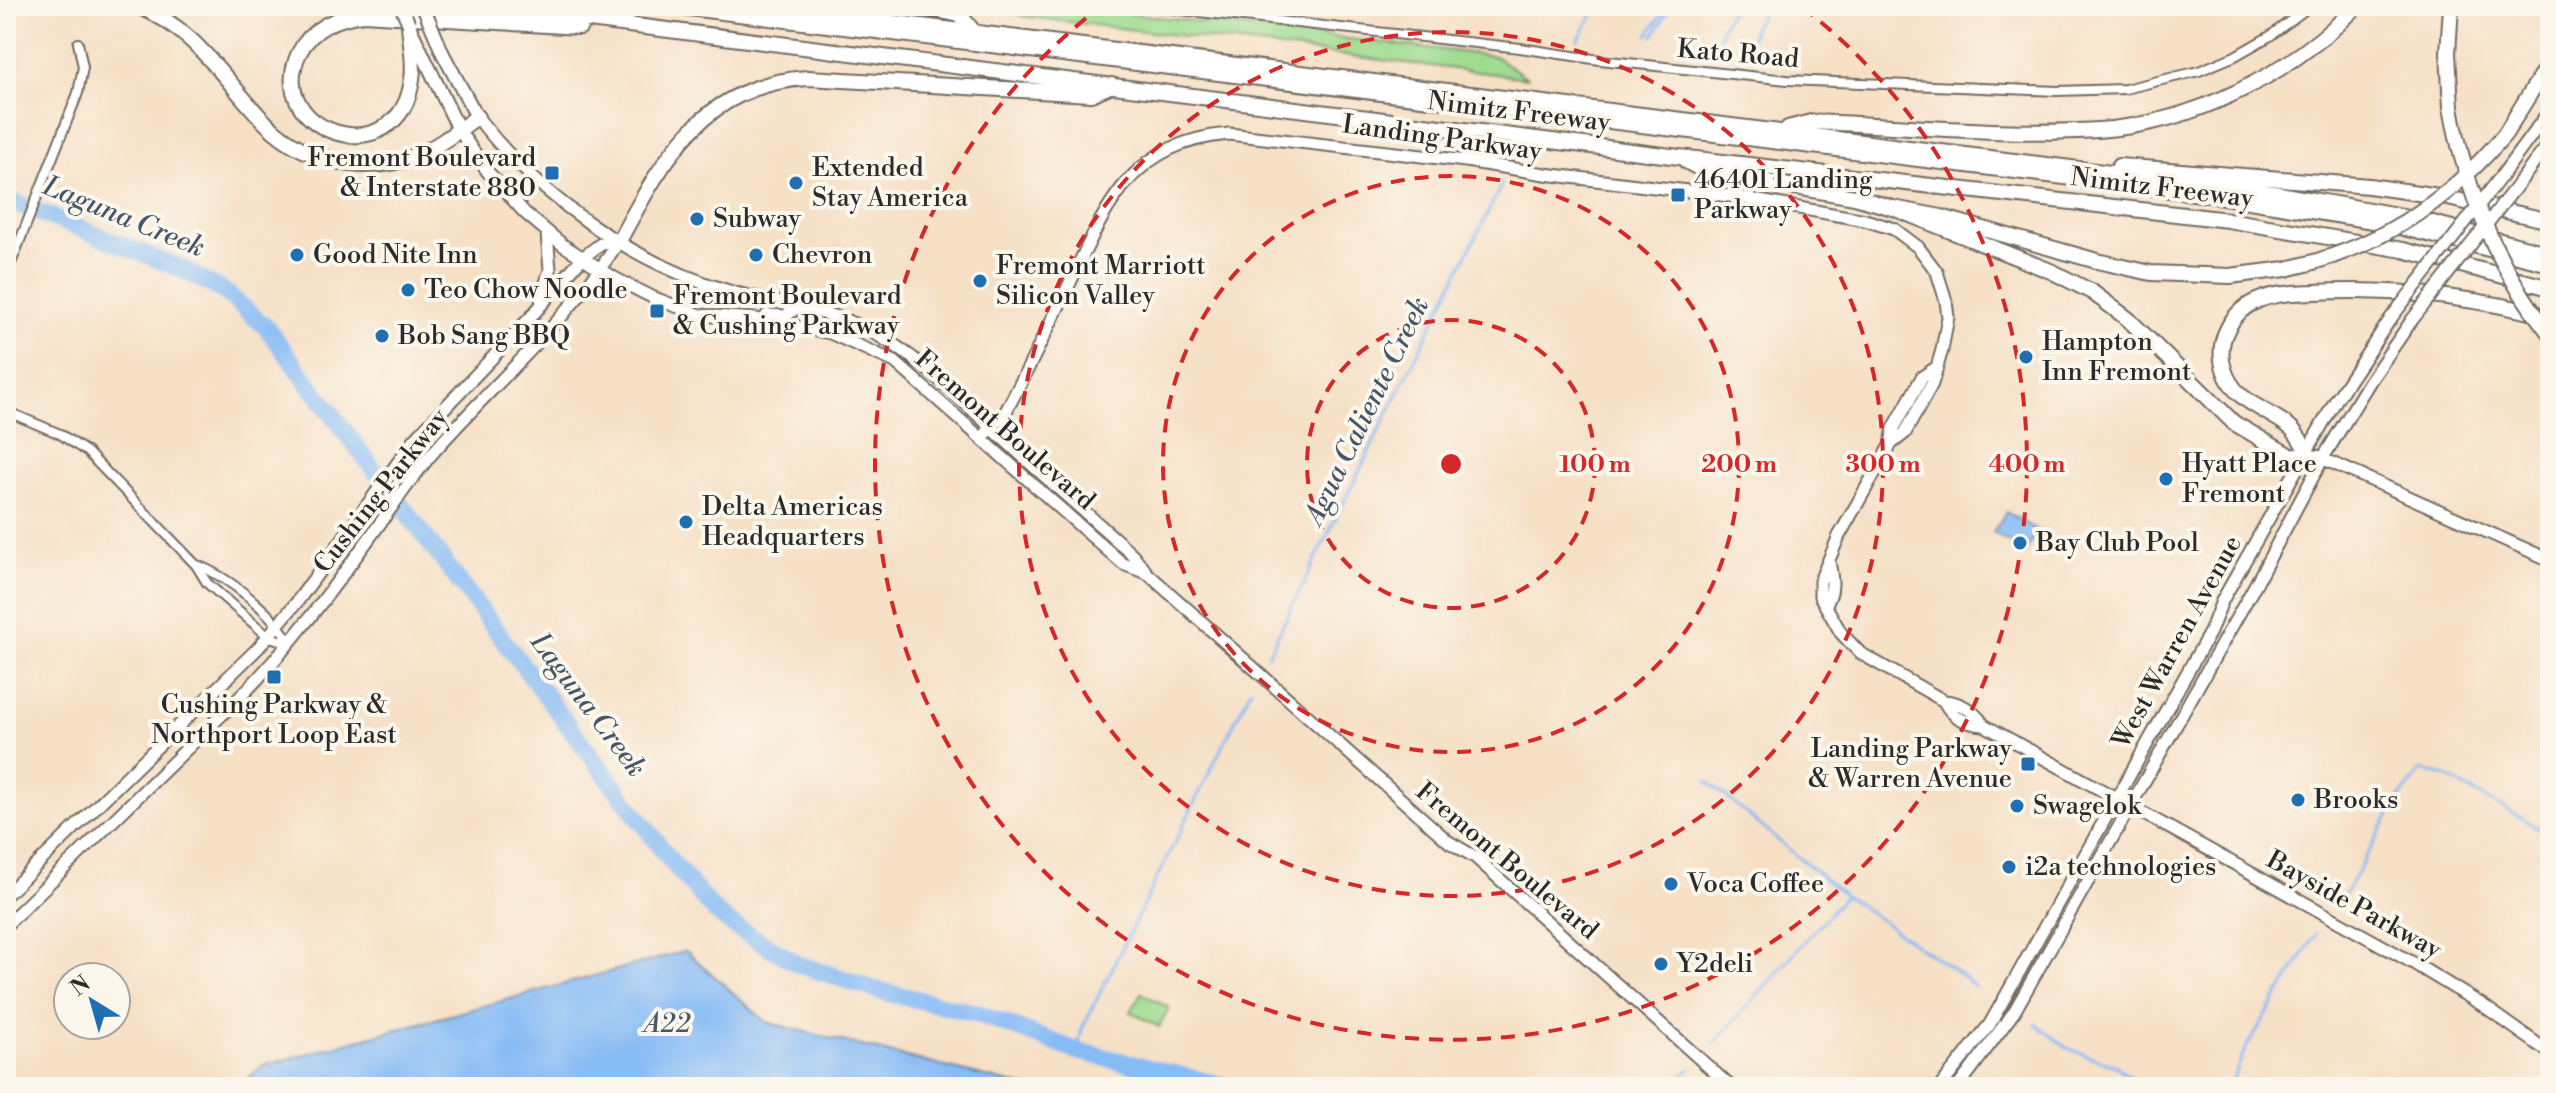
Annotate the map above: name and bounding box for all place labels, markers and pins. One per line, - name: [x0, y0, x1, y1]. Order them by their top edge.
- place label: Fremont Boulevard & Interstate 880: [307, 142, 536, 204]
- place label: Extended Stay America: [812, 152, 969, 214]
- marker: Fremont Boulevard & Interstate 880: [543, 164, 561, 182]
- place label: 46401 Landing Parkway: [1694, 164, 1873, 226]
- marker: Extended Stay America: [787, 174, 805, 192]
- marker: 46401 Landing Parkway: [1669, 186, 1687, 204]
- place label: Subway: [713, 203, 801, 235]
- marker: Subway: [688, 210, 706, 228]
- place label: Good Nite Inn: [313, 239, 477, 271]
- place label: Chevron: [772, 239, 872, 271]
- marker: Good Nite Inn: [288, 246, 306, 264]
- marker: Chevron: [747, 246, 765, 264]
- place label: Fremont Marriott Silicon Valley: [996, 250, 1205, 312]
- marker: Fremont Marriott Silicon Valley: [971, 272, 989, 290]
- place label: Teo Chow Noodle: [424, 274, 628, 306]
- place label: Fremont Boulevard & Cushing Parkway: [673, 280, 902, 342]
- marker: Teo Chow Noodle: [399, 281, 417, 299]
- marker: Fremont Boulevard & Cushing Parkway: [648, 302, 666, 320]
- place label: Bob Sang BBQ: [397, 320, 570, 352]
- place label: Hampton Inn Fremont: [2042, 326, 2191, 388]
- marker: Bob Sang BBQ: [373, 327, 391, 345]
- marker: Hampton Inn Fremont: [2017, 348, 2035, 366]
- place label: Hyatt Place Fremont: [2182, 448, 2317, 510]
- centre of rings: [1437, 450, 1465, 478]
- marker: Hyatt Place Fremont: [2157, 470, 2175, 488]
- place label: Delta Americas Headquarters: [702, 491, 883, 553]
- marker: Delta Americas Headquarters: [677, 513, 695, 531]
- place label: Bay Club Pool: [2035, 527, 2199, 559]
- marker: Bay Club Pool: [2011, 534, 2029, 552]
- marker: Cushing Parkway & Northport Loop East: [265, 668, 283, 686]
- place label: Cushing Parkway & Northport Loop East: [151, 689, 397, 751]
- place label: Landing Parkway & Warren Avenue: [1808, 733, 2012, 795]
- marker: Landing Parkway & Warren Avenue: [2019, 755, 2037, 773]
- place label: Brooks: [2313, 784, 2398, 816]
- place label: Swagelok: [2033, 790, 2142, 822]
- marker: Brooks: [2289, 791, 2307, 809]
- marker: Swagelok: [2008, 797, 2026, 815]
- place label: i2a technologies: [2025, 851, 2216, 883]
- marker: i2a technologies: [2000, 858, 2018, 876]
- place label: Voca Coffee: [1686, 868, 1824, 900]
- marker: Voca Coffee: [1662, 875, 1680, 893]
- place label: Y2deli: [1675, 948, 1753, 980]
- marker: Y2deli: [1652, 955, 1670, 973]

